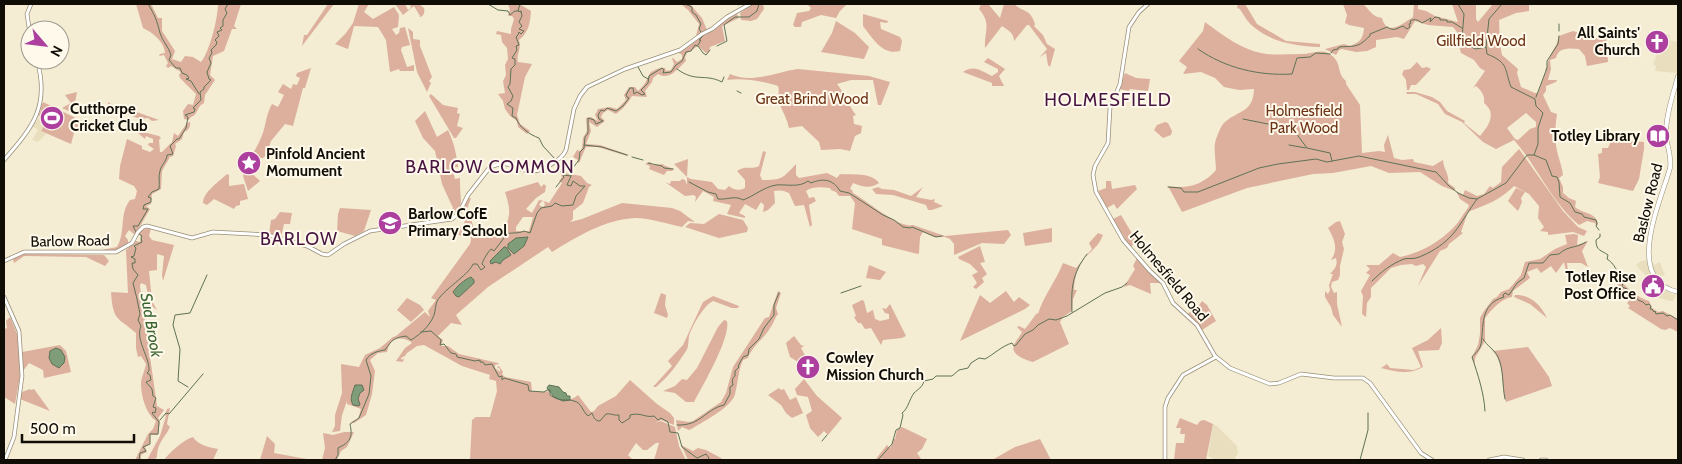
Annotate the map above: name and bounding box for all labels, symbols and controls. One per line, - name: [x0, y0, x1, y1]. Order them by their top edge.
- north arrow: [20, 20, 70, 70]
- place label: All Saints' Church: [1577, 24, 1640, 59]
- church icon: All Saints' Church: [1644, 29, 1670, 55]
- park label: Gillfield Wood: [1436, 32, 1526, 50]
- text: N: [46, 43, 67, 60]
- district label: HOLMESFIELD: [1044, 89, 1172, 111]
- park label: Great Brind Wood: [756, 90, 869, 108]
- place label: Cutthorpe Cricket Club: [70, 100, 148, 135]
- park label: Holmesfield Park Wood: [1266, 102, 1342, 137]
- sports icon: Cutthorpe Cricket Club: [39, 105, 65, 131]
- library icon: Totley Library: [1645, 123, 1671, 149]
- place label: Totley Library: [1551, 127, 1641, 145]
- place label: Pinfold Ancient Momument: [266, 145, 365, 180]
- place icon: Pinfold Ancient Momument: [236, 150, 262, 176]
- district label: BARLOW COMMON: [405, 156, 575, 178]
- street label: Baslow Road: [1629, 162, 1667, 244]
- place label: Barlow CofE Primary School: [408, 205, 507, 240]
- school or university icon: Barlow CofE Primary School: [377, 210, 403, 236]
- street label: Holmesfield Road: [1126, 227, 1212, 325]
- district label: BARLOW: [260, 228, 338, 250]
- street label: Barlow Road: [30, 231, 110, 251]
- place label: Totley Rise Post Office: [1564, 268, 1636, 303]
- public building icon: Totley Rise Post Office: [1640, 273, 1666, 299]
- water label: Sud Brook: [137, 291, 167, 360]
- place label: Cowley Mission Church: [826, 349, 924, 384]
- church icon: Cowley Mission Church: [795, 354, 821, 380]
- scale bar: [22, 412, 135, 444]
- text: 500 m: [30, 420, 76, 438]

